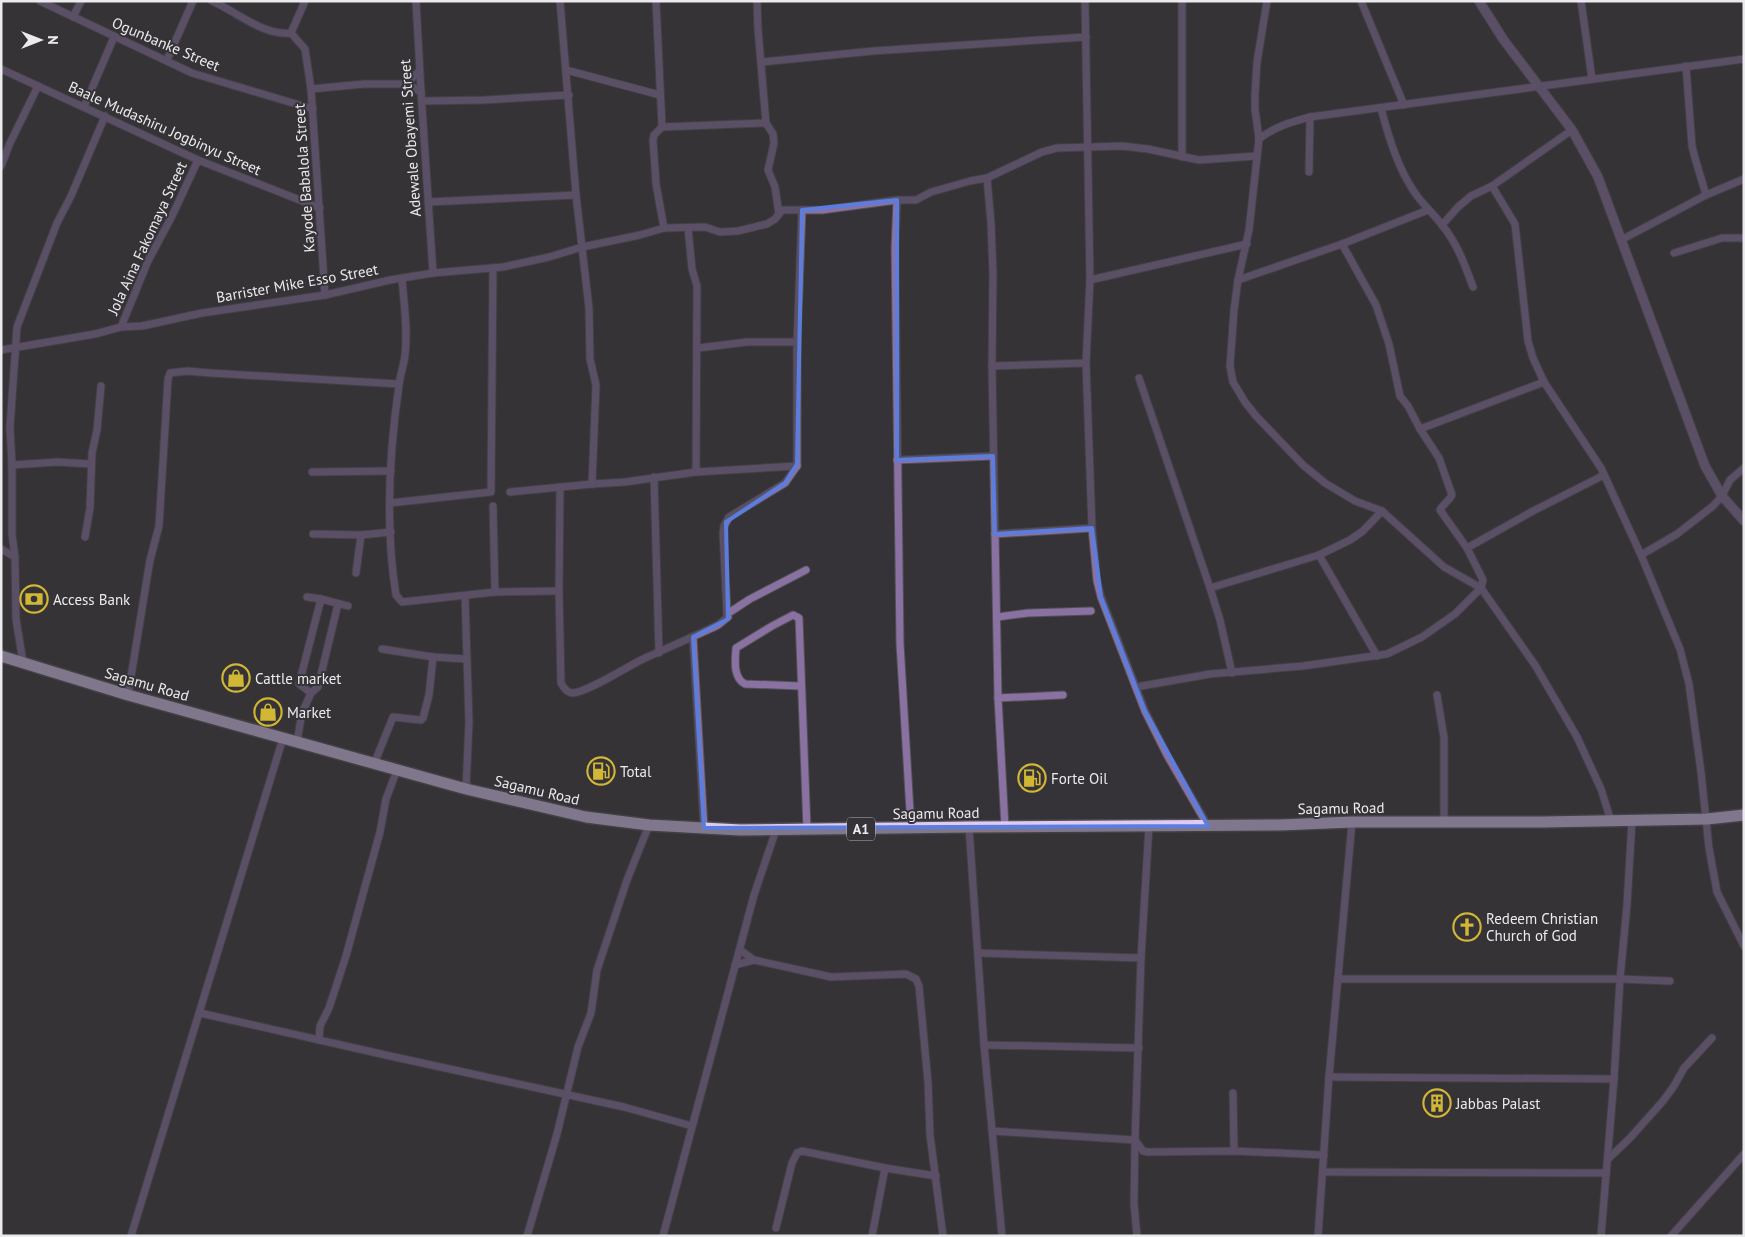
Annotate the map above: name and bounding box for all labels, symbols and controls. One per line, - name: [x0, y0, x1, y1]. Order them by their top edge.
- street label: Ogunbanke Street: [109, 13, 223, 75]
- north arrow: [15, 15, 65, 65]
- text: N: [44, 35, 62, 45]
- street label: Adewale Obayemi Street: [395, 59, 425, 217]
- street label: Baale Mudashiru Jogbinyu Street: [66, 77, 264, 179]
- street label: Kayode Babalola Street: [289, 103, 319, 253]
- street label: Jola Aina Fakomaya Street: [103, 158, 191, 319]
- street label: Barrister Mike Esso Street: [215, 259, 379, 307]
- bank icon: Access Bank: [19, 584, 49, 614]
- place label: Access Bank: [53, 590, 131, 609]
- street label: Sagamu Road: [103, 663, 191, 705]
- shop icon: Cattle market: [221, 663, 251, 693]
- place label: Cattle market: [255, 669, 341, 688]
- shop icon: Market: [253, 697, 283, 727]
- place label: Market: [287, 703, 331, 722]
- fuel station icon: Total: [586, 756, 616, 786]
- place label: Total: [620, 762, 652, 781]
- fuel station icon: Forte Oil: [1017, 763, 1047, 793]
- place label: Forte Oil: [1051, 769, 1108, 788]
- street label: Sagamu Road: [493, 771, 581, 809]
- street label: Sagamu Road: [1297, 798, 1385, 818]
- street label: Sagamu Road: [892, 803, 980, 823]
- road number: A1: [847, 818, 875, 841]
- place label: Redeem Christian Church of God: [1486, 909, 1598, 945]
- church icon: Redeem Christian Church of God: [1452, 912, 1482, 942]
- building icon: Jabbas Palast: [1422, 1088, 1452, 1118]
- place label: Jabbas Palast: [1455, 1094, 1540, 1113]

